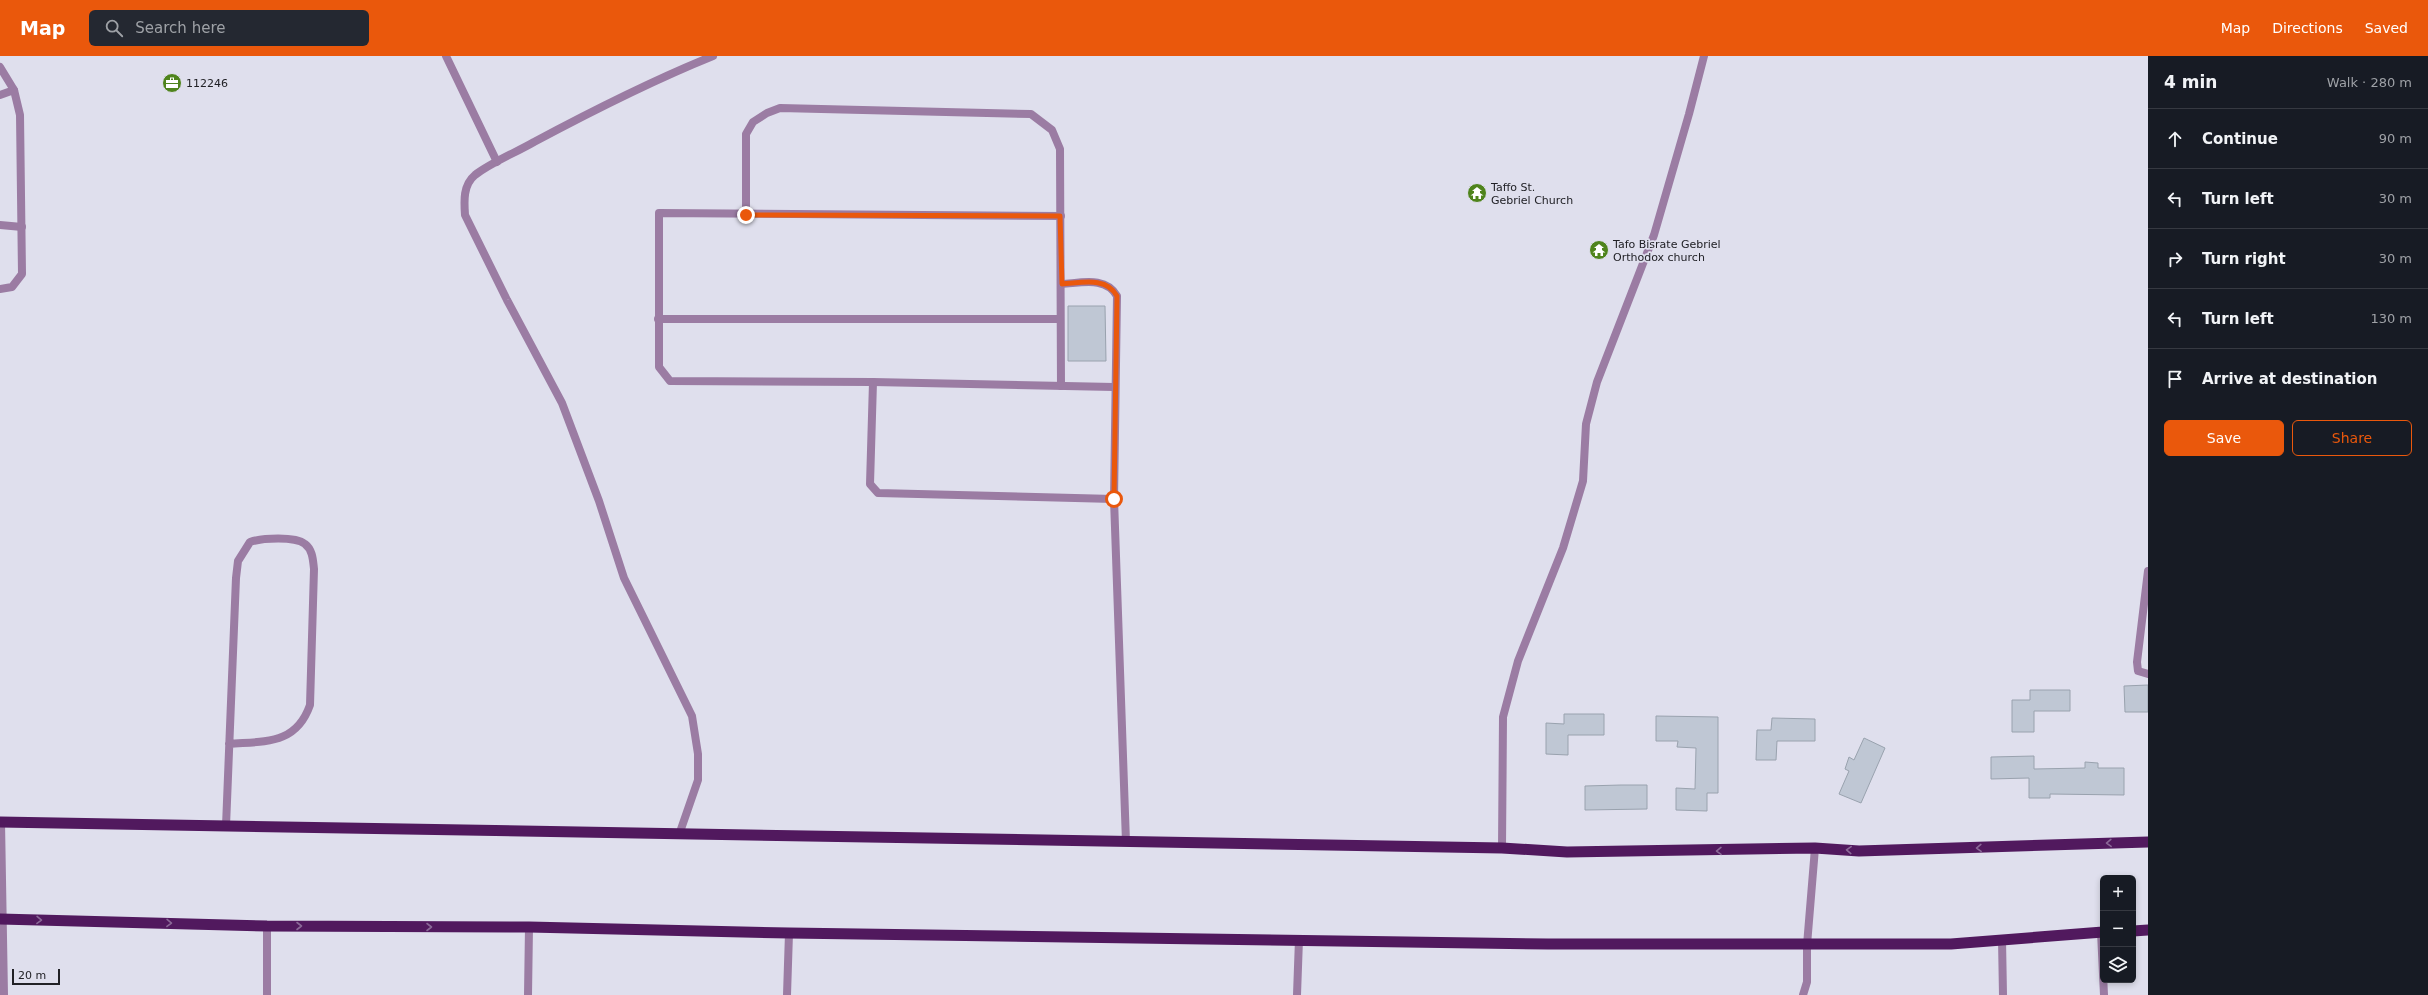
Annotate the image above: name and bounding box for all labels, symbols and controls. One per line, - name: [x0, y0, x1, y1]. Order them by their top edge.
- search box: [89, 10, 369, 46]
- text: Map: [20, 17, 65, 39]
- icon: search: [103, 17, 125, 39]
- text: Search here: [135, 19, 225, 37]
- text: Map: [2221, 20, 2250, 36]
- text: Directions: [2272, 20, 2343, 36]
- text: Saved: [2365, 20, 2408, 36]
- office icon: 112246: [161, 72, 183, 94]
- text: 4 min: [2164, 72, 2217, 92]
- text: Walk · 280 m: [2327, 75, 2412, 90]
- place label: 112246: [186, 77, 228, 90]
- icon: ahead: [2164, 128, 2186, 150]
- text: Continue: [2202, 130, 2278, 148]
- text: 90 m: [2379, 131, 2412, 146]
- place label: Taffo St. Gebriel Church: [1490, 181, 1573, 207]
- temple icon: Taffo St. Gebriel Church: [1466, 182, 1488, 204]
- icon: left: [2164, 188, 2186, 210]
- text: Turn left: [2202, 190, 2274, 208]
- text: 30 m: [2379, 191, 2412, 206]
- route end: [737, 206, 755, 224]
- place label: Tafo Bisrate Gebriel Orthodox church: [1612, 238, 1721, 264]
- temple icon: Tafo Bisrate Gebriel Orthodox church: [1588, 239, 1610, 261]
- icon: right: [2164, 248, 2186, 270]
- text: Turn right: [2202, 250, 2286, 268]
- text: 30 m: [2379, 251, 2412, 266]
- icon: left: [2164, 308, 2186, 330]
- text: Turn left: [2202, 310, 2274, 328]
- text: 130 m: [2370, 311, 2412, 326]
- icon: arrive: [2164, 368, 2186, 390]
- text: Arrive at destination: [2202, 370, 2377, 388]
- button: Save: [2164, 420, 2284, 456]
- button: Share: [2292, 420, 2412, 456]
- route start: [1105, 490, 1123, 508]
- one-way arrow: [2106, 839, 2112, 847]
- one-way arrow: [1976, 844, 1982, 852]
- one-way arrow: [1716, 846, 1722, 855]
- one-way arrow: [1846, 846, 1852, 854]
- map controls: [2100, 875, 2136, 983]
- button: +: [2100, 875, 2136, 911]
- button: −: [2100, 911, 2136, 947]
- one-way arrow: [36, 916, 42, 925]
- one-way arrow: [166, 919, 172, 928]
- one-way arrow: [296, 922, 302, 930]
- one-way arrow: [426, 923, 432, 931]
- button: layers: [2100, 947, 2136, 983]
- scale bar: [12, 967, 60, 986]
- text: 20 m: [18, 969, 46, 982]

